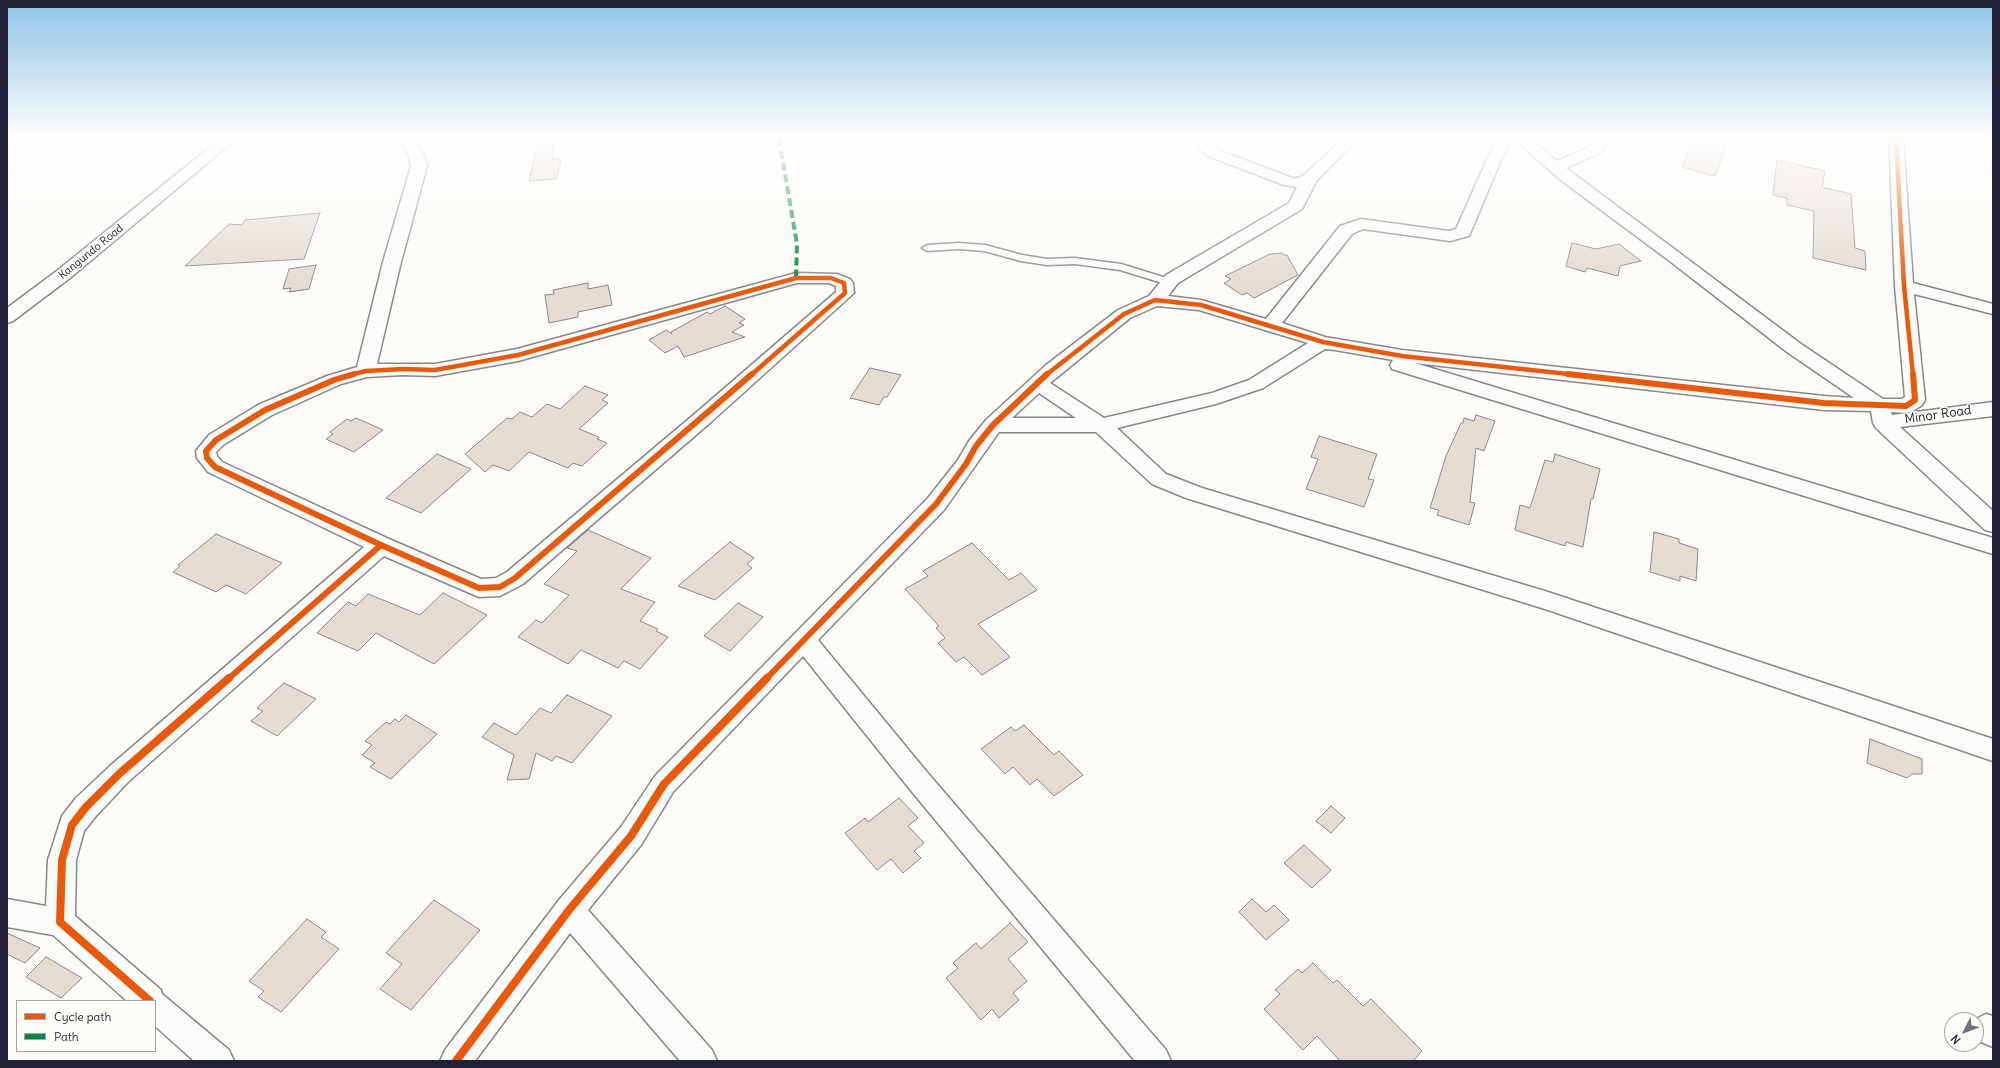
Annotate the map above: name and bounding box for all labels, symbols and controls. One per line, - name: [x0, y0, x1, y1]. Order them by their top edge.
- street label: Kangundo Road: [56, 222, 126, 282]
- street label: Minor Road: [1904, 403, 1972, 427]
- legend: [16, 1000, 156, 1052]
- text: Cycle path: [54, 1009, 111, 1024]
- north arrow: [1944, 1012, 1984, 1052]
- text: Path: [54, 1029, 79, 1044]
- text: N: [1948, 1032, 1964, 1047]

